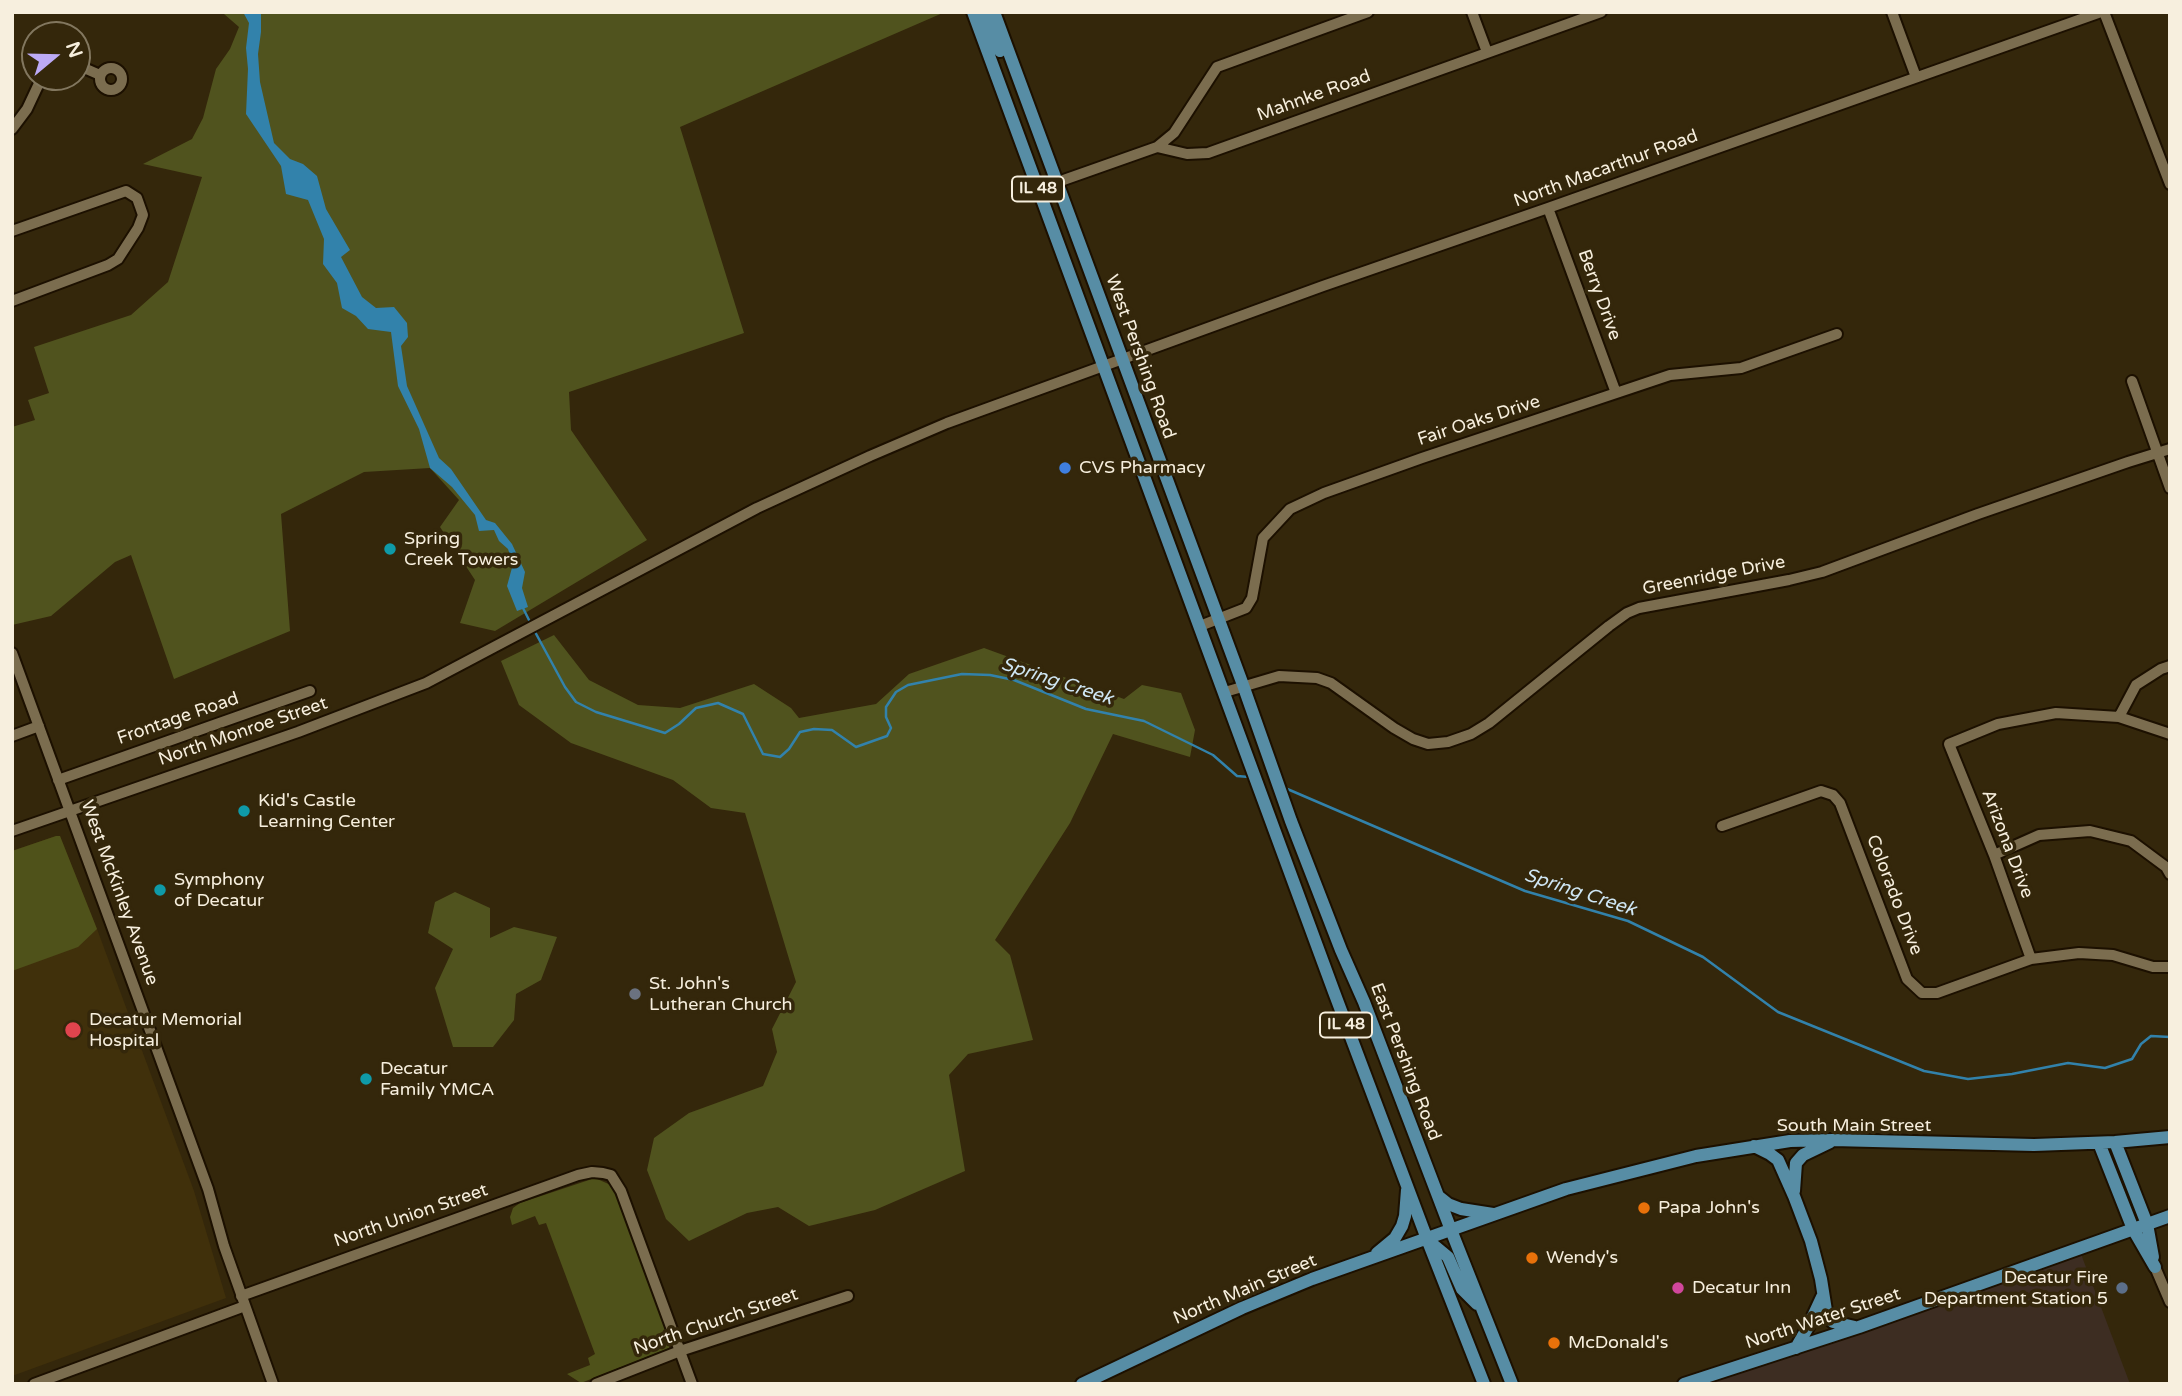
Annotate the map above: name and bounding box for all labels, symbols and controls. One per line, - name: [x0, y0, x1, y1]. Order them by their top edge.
- north arrow: [21, 21, 91, 91]
- text: N: [61, 39, 87, 61]
- street label: Mahnke Road: [1254, 65, 1374, 127]
- street label: North Macarthur Road: [1511, 126, 1701, 212]
- road number: IL 48: [1012, 176, 1064, 202]
- street label: Berry Drive: [1573, 247, 1625, 343]
- street label: West Pershing Road: [1100, 272, 1180, 442]
- street label: Fair Oaks Drive: [1415, 391, 1543, 451]
- place label: CVS Pharmacy: [1079, 457, 1206, 479]
- marker: CVS Pharmacy: [1057, 460, 1073, 476]
- place label: Spring Creek Towers: [404, 528, 518, 570]
- marker: Spring Creek Towers: [382, 541, 398, 557]
- street label: Greenridge Drive: [1641, 552, 1787, 600]
- water label: Spring Creek: [998, 653, 1116, 711]
- street label: Frontage Road: [114, 688, 242, 750]
- street label: North Monroe Street: [156, 693, 330, 771]
- street label: Arizona Drive: [1976, 787, 2038, 901]
- place label: Kid's Castle Learning Center: [258, 790, 395, 832]
- street label: West McKinley Avenue: [75, 798, 163, 988]
- marker: Kid's Castle Learning Center: [236, 803, 252, 819]
- street label: Colorado Drive: [1861, 832, 1927, 958]
- water label: Spring Creek: [1521, 864, 1639, 922]
- place label: Symphony of Decatur: [174, 869, 264, 912]
- marker: Symphony of Decatur: [152, 882, 168, 898]
- place label: St. John's Lutheran Church: [649, 973, 793, 1016]
- street label: East Pershing Road: [1365, 980, 1445, 1144]
- marker: St. John's Lutheran Church: [627, 986, 643, 1002]
- place label: Decatur Memorial Hospital: [89, 1009, 242, 1052]
- road number: IL 48: [1320, 1012, 1372, 1037]
- marker: Decatur Memorial Hospital: [63, 1020, 83, 1040]
- place label: Decatur Family YMCA: [380, 1058, 494, 1100]
- marker: Decatur Family YMCA: [358, 1071, 374, 1087]
- street label: South Main Street: [1777, 1115, 1931, 1137]
- street label: North Union Street: [331, 1180, 491, 1252]
- place label: Papa John's: [1658, 1197, 1760, 1219]
- marker: Papa John's: [1636, 1200, 1652, 1216]
- place label: Wendy's: [1546, 1247, 1618, 1269]
- street label: North Main Street: [1170, 1250, 1320, 1330]
- marker: Wendy's: [1524, 1250, 1540, 1266]
- place label: Decatur Fire Department Station 5: [1924, 1267, 2108, 1310]
- place label: Decatur Inn: [1692, 1277, 1791, 1299]
- marker: Decatur Inn: [1670, 1280, 1686, 1296]
- marker: Decatur Fire Department Station 5: [2114, 1280, 2130, 1296]
- street label: North Church Street: [631, 1284, 801, 1360]
- street label: North Water Street: [1743, 1284, 1903, 1354]
- place label: McDonald's: [1568, 1332, 1668, 1354]
- marker: McDonald's: [1546, 1335, 1562, 1351]

